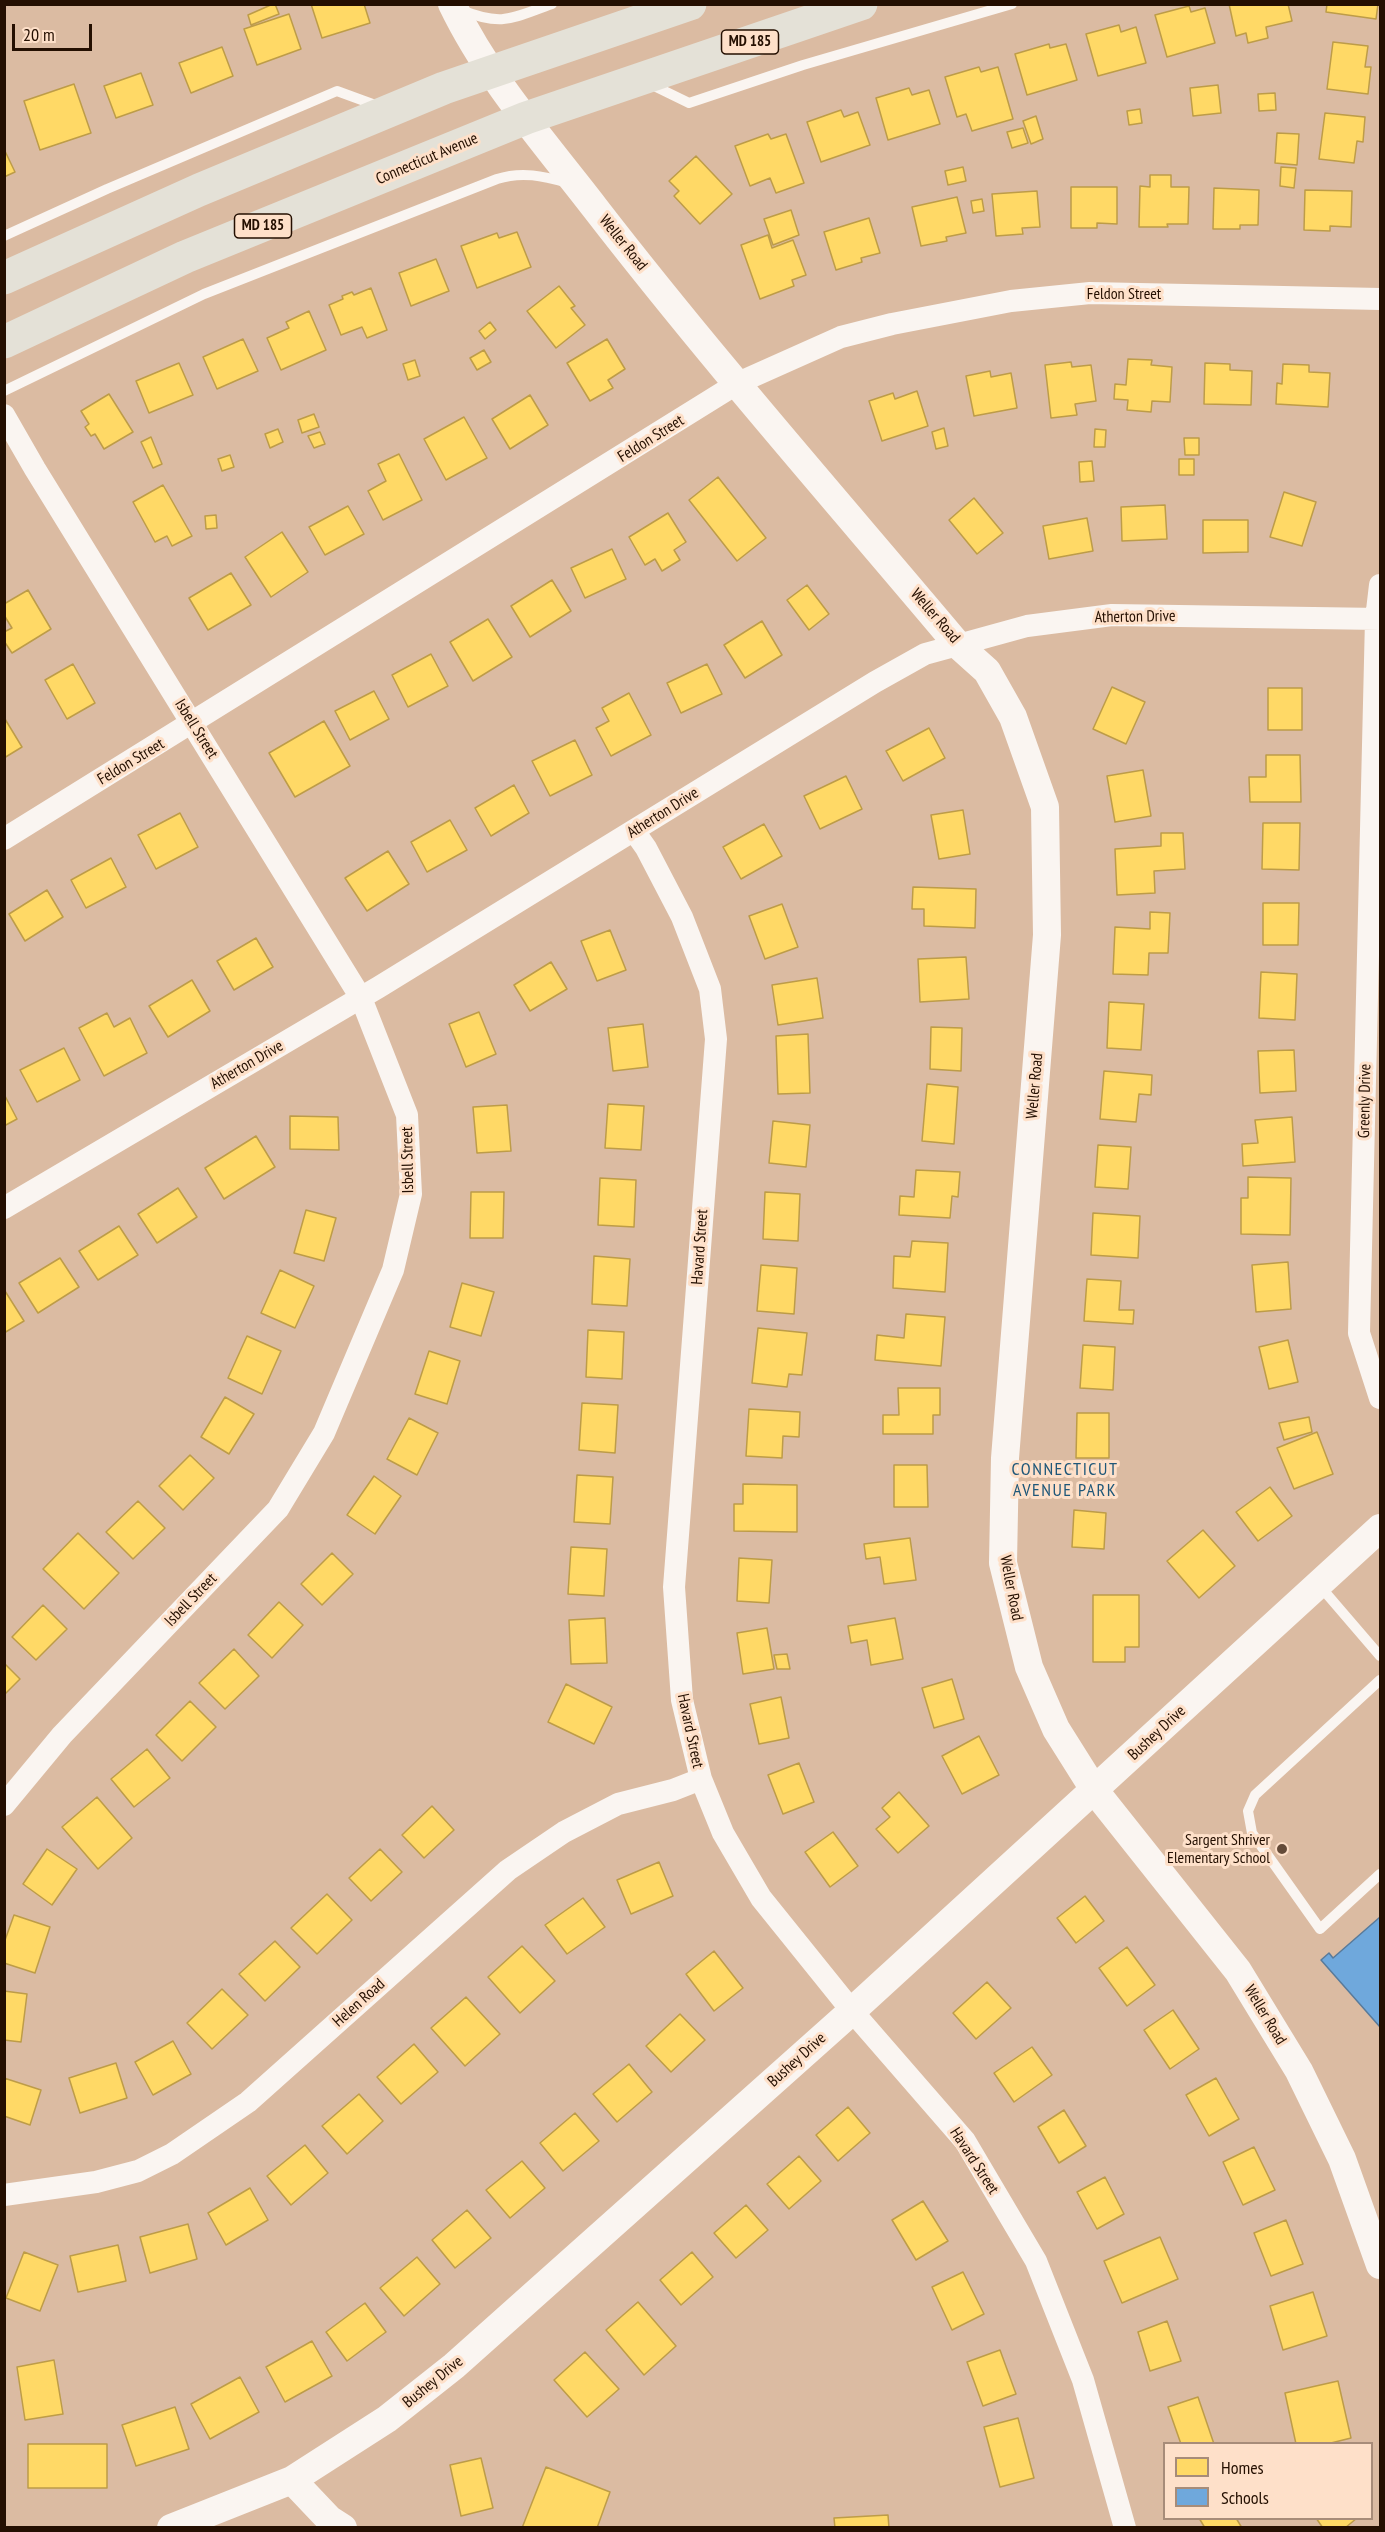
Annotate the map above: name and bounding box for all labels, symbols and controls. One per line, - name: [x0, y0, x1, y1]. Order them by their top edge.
- scale bar: [15, 12, 94, 50]
- text: 20 m: [23, 23, 55, 46]
- road number: MD 185: [722, 30, 778, 54]
- street label: Connecticut Avenue: [373, 129, 481, 189]
- street label: Weller Road: [595, 211, 651, 275]
- road number: MD 185: [234, 214, 292, 238]
- street label: Feldon Street: [1087, 284, 1161, 304]
- street label: Feldon Street: [614, 411, 688, 467]
- street label: Weller Road: [906, 585, 964, 647]
- street label: Atherton Drive: [1094, 607, 1176, 627]
- street label: Isbell Street: [170, 696, 222, 762]
- street label: Feldon Street: [94, 735, 168, 789]
- street label: Atherton Drive: [624, 783, 702, 843]
- street label: Atherton Drive: [207, 1036, 287, 1094]
- street label: Weller Road: [1023, 1052, 1047, 1120]
- street label: Greenly Drive: [1355, 1064, 1375, 1138]
- street label: Isbell Street: [398, 1127, 418, 1193]
- street label: Havard Street: [688, 1209, 712, 1285]
- district label: CONNECTICUT AVENUE PARK: [1011, 1459, 1119, 1502]
- street label: Weller Road: [995, 1554, 1027, 1622]
- street label: Isbell Street: [161, 1569, 221, 1631]
- street label: Havard Street: [673, 1692, 707, 1770]
- street label: Bushey Drive: [1124, 1702, 1190, 1764]
- place label: Sargent Shriver Elementary School: [1167, 1830, 1270, 1868]
- marker: Sargent Shriver Elementary School: [1275, 1842, 1289, 1856]
- street label: Helen Road: [329, 1975, 389, 2031]
- street label: Weller Road: [1240, 1982, 1290, 2048]
- street label: Bushey Drive: [764, 2029, 830, 2091]
- street label: Havard Street: [945, 2124, 1003, 2198]
- street label: Bushey Drive: [399, 2352, 467, 2412]
- legend: [1163, 2442, 1373, 2520]
- text: Homes: [1221, 2456, 1264, 2479]
- text: Schools: [1221, 2486, 1269, 2509]

